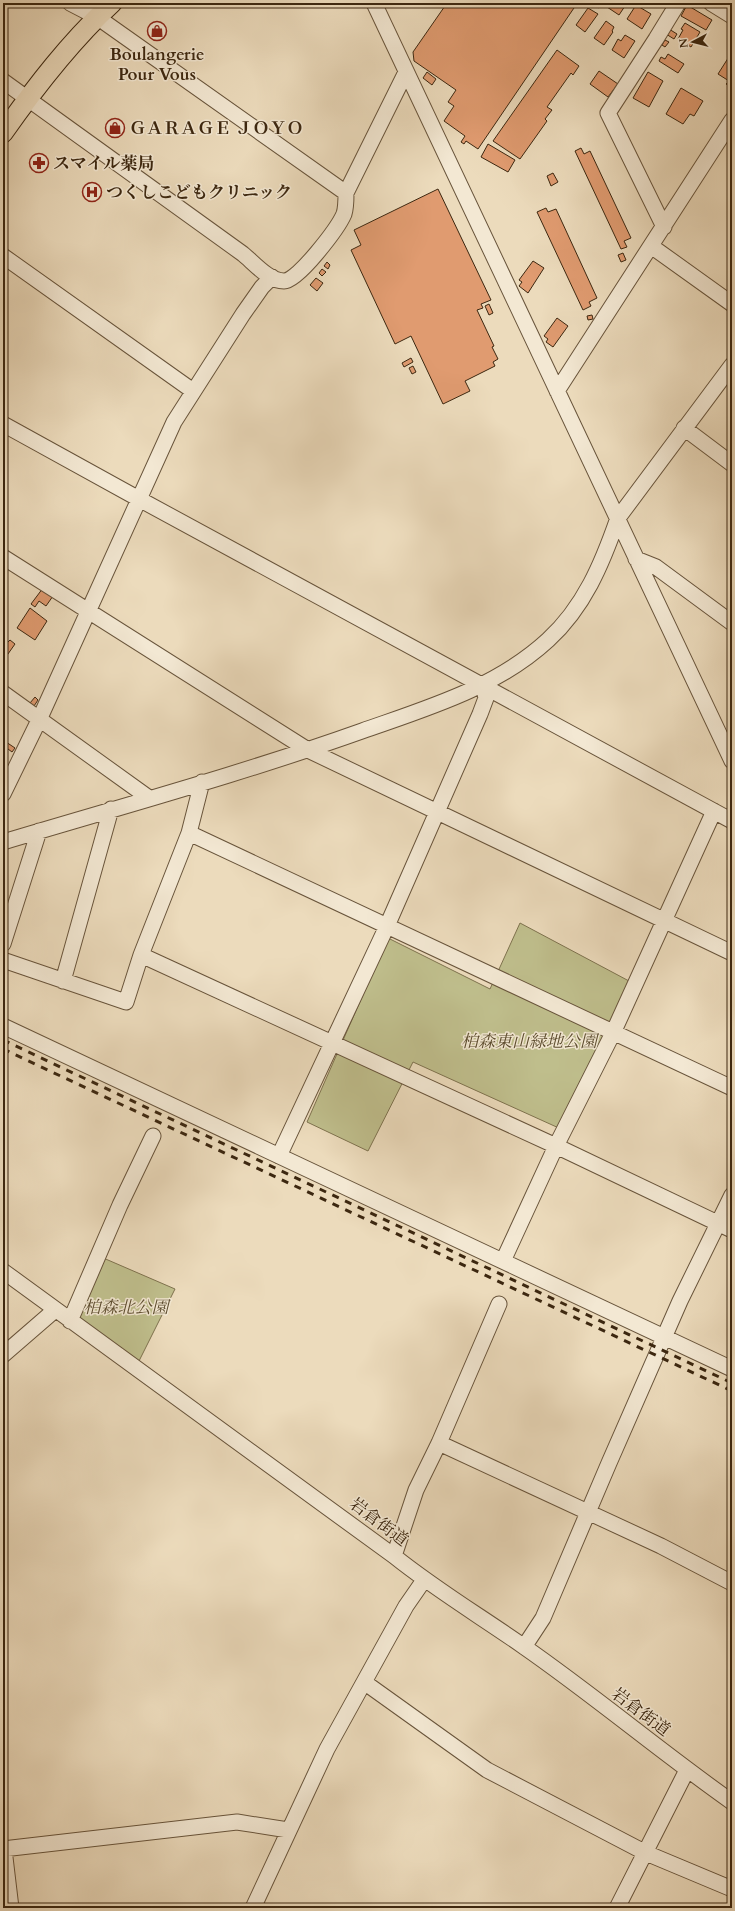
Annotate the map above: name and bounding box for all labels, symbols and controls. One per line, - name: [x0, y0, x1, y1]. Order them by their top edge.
- shop icon: Boulangerie Pour Vous: [146, 20, 168, 42]
- north arrow: [673, 22, 713, 62]
- text: N: [675, 37, 692, 49]
- place label: Boulangerie Pour Vous: [109, 43, 205, 86]
- shop icon: ＧＡＲＡＧＥ ＪＯＹＯ: [104, 117, 126, 139]
- place label: ＧＡＲＡＧＥ ＪＯＹＯ: [129, 117, 304, 140]
- pharmacy icon: スマイル薬局: [28, 152, 50, 174]
- place label: スマイル薬局: [53, 152, 154, 175]
- hospital icon: つくしこどもクリニック: [81, 181, 103, 203]
- place label: つくしこどもクリニック: [106, 181, 292, 204]
- park label: 柏森東山緑地公園: [461, 1030, 600, 1053]
- park label: 柏森北公園: [84, 1296, 171, 1319]
- street label: 岩倉街道: [345, 1492, 413, 1552]
- street label: 岩倉街道: [607, 1682, 675, 1742]

